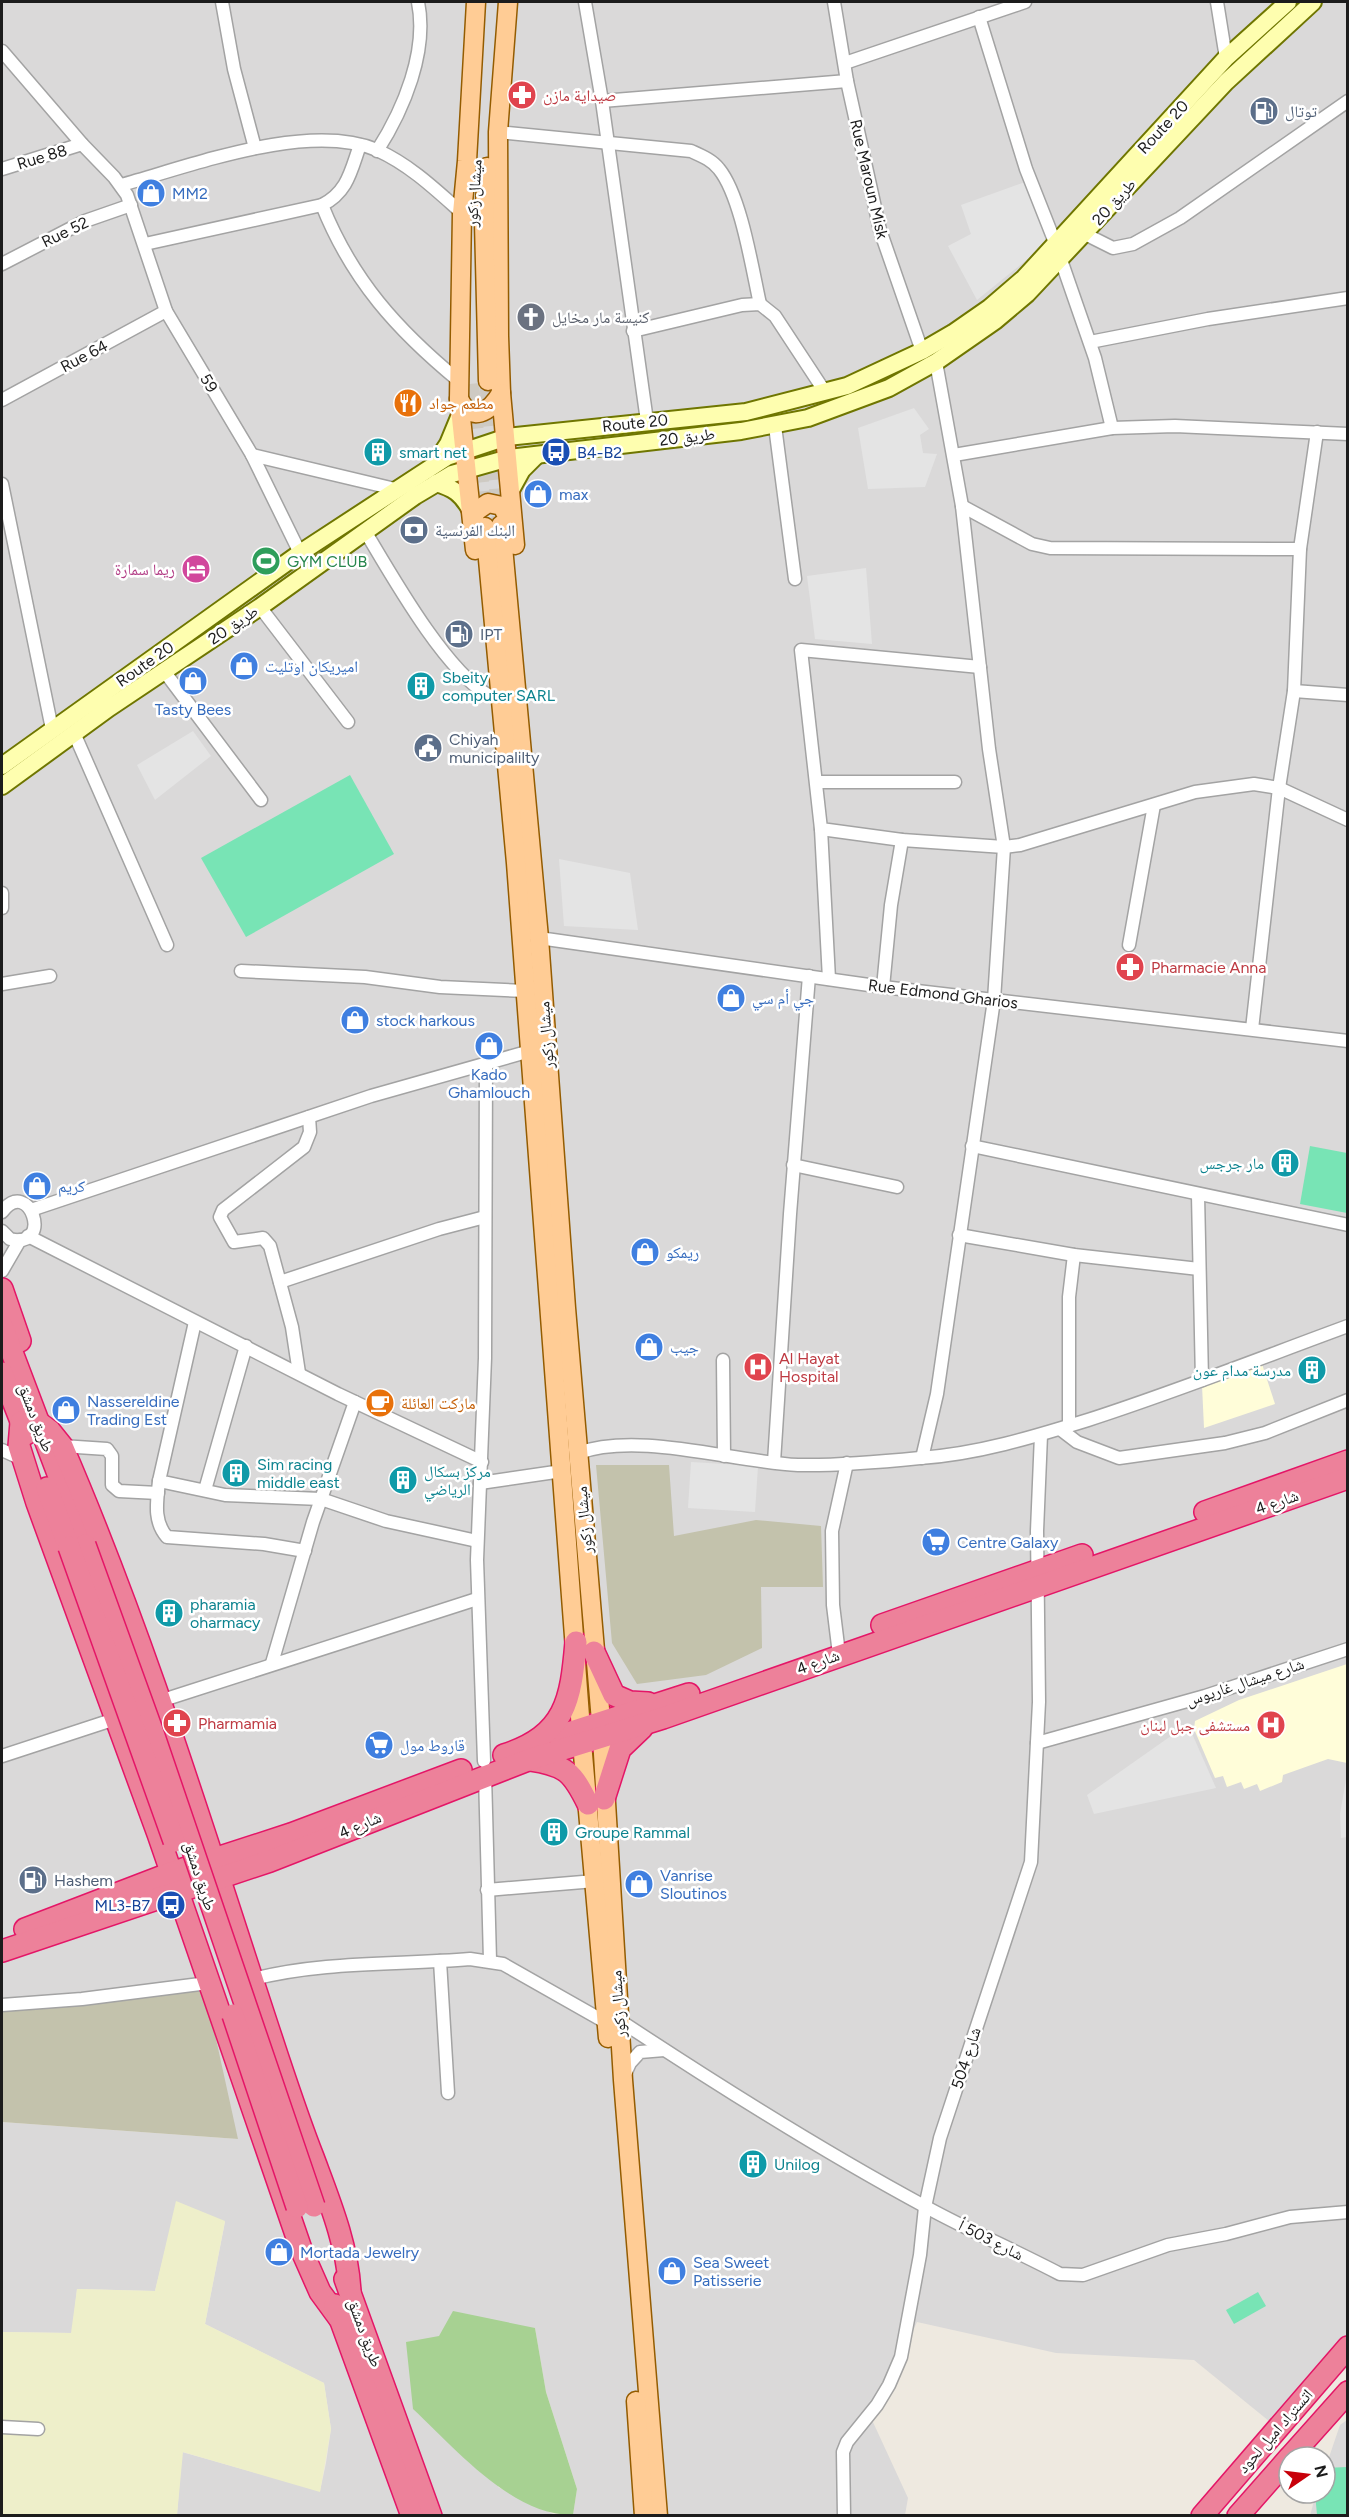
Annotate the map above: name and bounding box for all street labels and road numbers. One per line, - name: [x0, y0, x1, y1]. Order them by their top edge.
- street label: Route 20: [1134, 96, 1192, 158]
- street label: Rue Maroun Misk: [846, 117, 892, 241]
- street label: Rue 88: [15, 140, 69, 174]
- street label: ميشال زكور: [462, 159, 487, 228]
- street label: طريق 20: [1088, 175, 1141, 230]
- street label: Rue 52: [38, 213, 92, 251]
- street label: Rue 64: [57, 336, 111, 376]
- street label: 59: [196, 370, 222, 396]
- street label: Route 20: [601, 410, 669, 436]
- street label: طريق 20: [658, 424, 716, 451]
- street label: طريق 20: [204, 601, 262, 649]
- street label: Route 20: [112, 637, 178, 691]
- street label: Rue Edmond Gharios: [867, 975, 1019, 1013]
- street label: ميشال زكور: [534, 1001, 559, 1070]
- street label: طريق دمشق: [13, 1381, 58, 1455]
- street label: ميشال زكور: [572, 1485, 597, 1556]
- street label: شارع 4: [1253, 1486, 1301, 1519]
- street label: شارع 4: [794, 1645, 842, 1679]
- street label: شارع ميشال غاريوس: [1184, 1654, 1307, 1711]
- street label: شارع 4: [336, 1808, 384, 1843]
- street label: طريق دمشق: [179, 1839, 220, 1913]
- street label: ميشال زكور: [606, 1970, 631, 2039]
- street label: شارع 504: [947, 2025, 986, 2092]
- street label: شارع 503 أ: [955, 2215, 1027, 2265]
- street label: طريق دمشق: [343, 2296, 386, 2370]
- street label: اتستراد اميل لحود: [1233, 2385, 1317, 2477]

